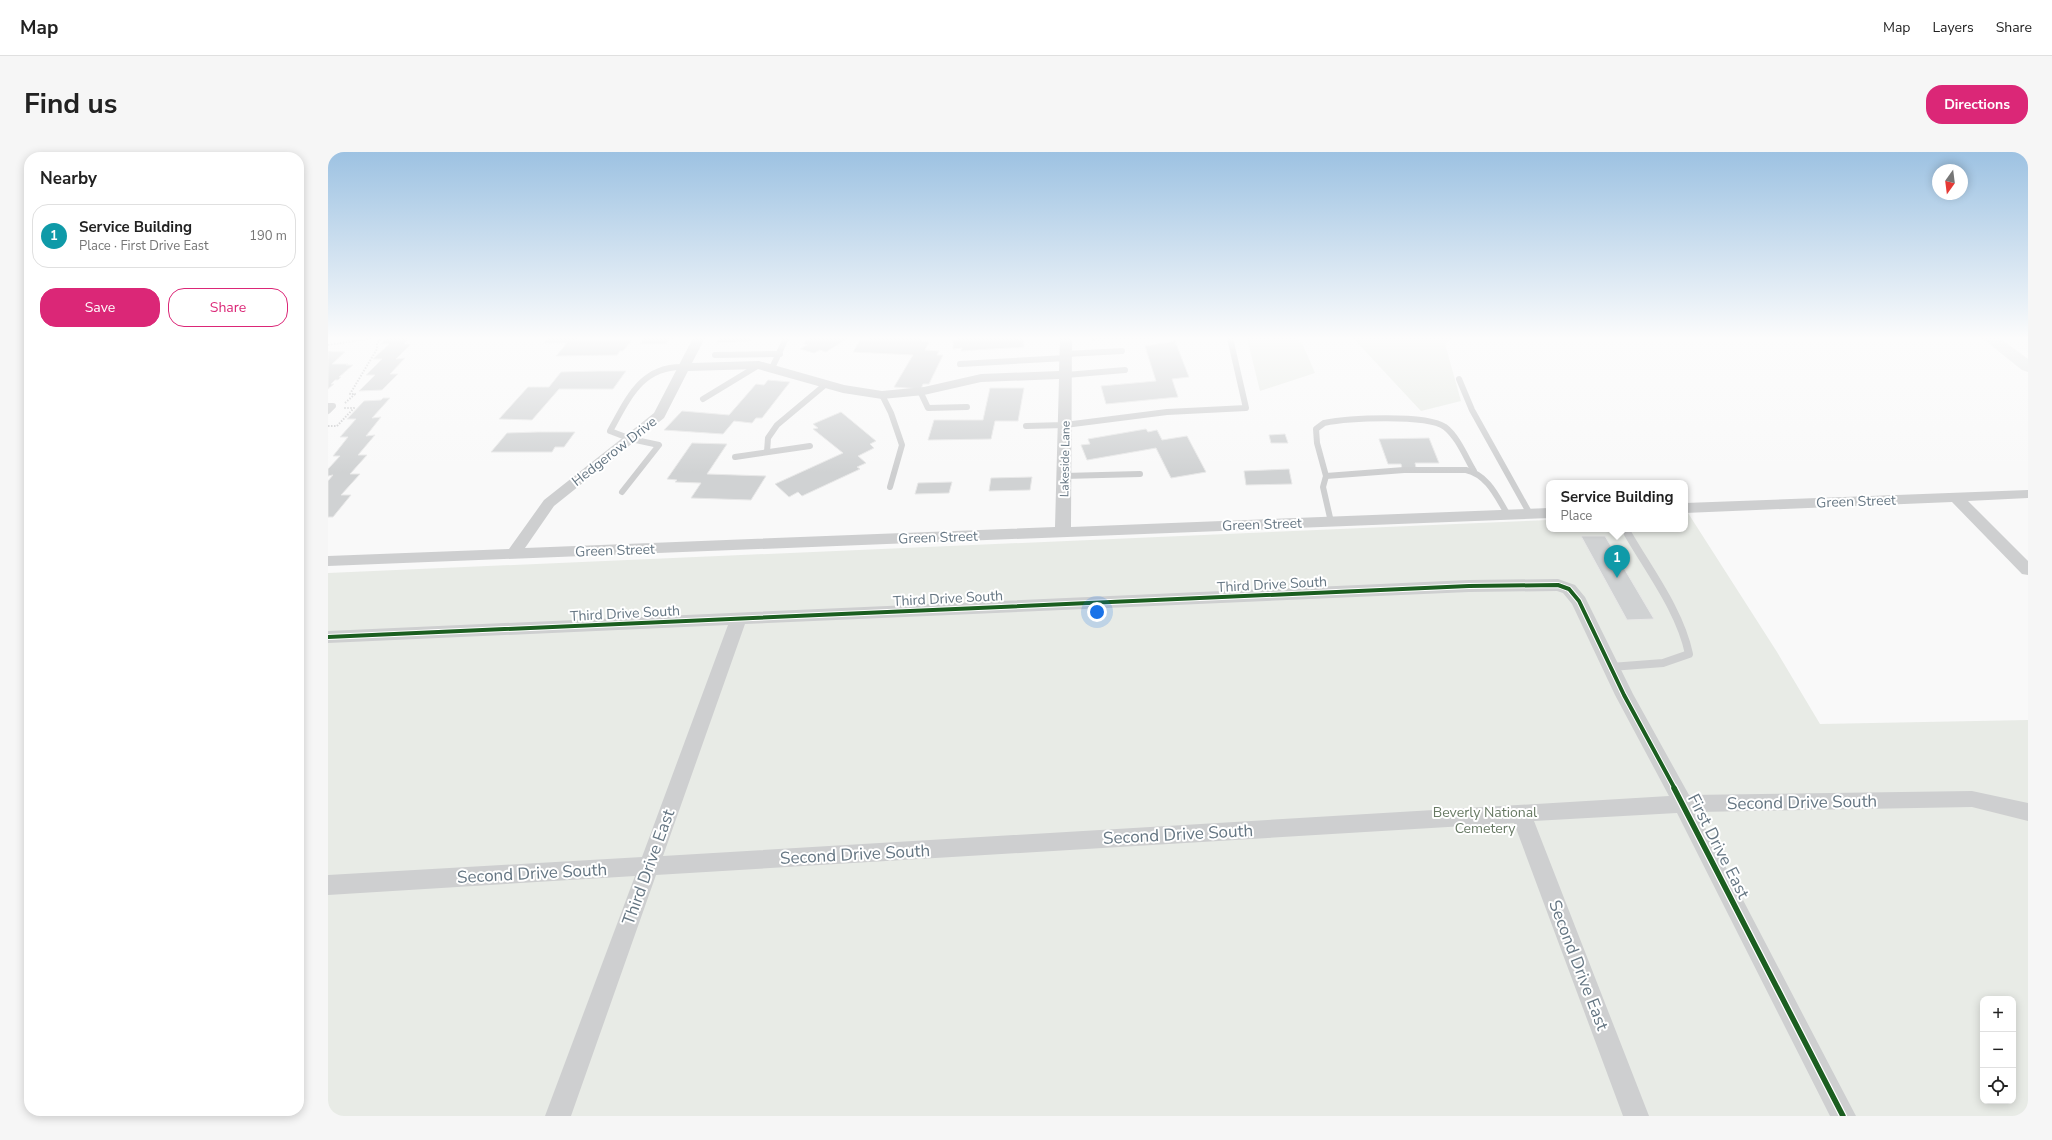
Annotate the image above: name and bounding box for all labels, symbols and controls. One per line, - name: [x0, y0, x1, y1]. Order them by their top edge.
- text: Map: [20, 15, 58, 41]
- text: Map: [1883, 18, 1910, 37]
- text: Layers: [1932, 18, 1974, 37]
- text: Share: [1996, 18, 2032, 37]
- text: Find us: [24, 85, 118, 123]
- button: Directions: [1926, 85, 2028, 124]
- north arrow: [1932, 164, 1968, 200]
- text: Nearby: [40, 167, 97, 190]
- text: Service Building: [79, 217, 192, 237]
- text: 1: [50, 227, 58, 245]
- text: 190 m: [249, 227, 287, 245]
- text: Place · First Drive East: [79, 237, 209, 255]
- button: Save: [40, 288, 160, 327]
- button: Share: [168, 288, 288, 327]
- street label: Hedgerow Drive: [568, 412, 661, 491]
- street label: Lakeside Lane: [1056, 421, 1074, 497]
- popup: [1546, 480, 1688, 532]
- text: Service Building: [1561, 487, 1673, 507]
- street label: Green Street: [1816, 491, 1896, 512]
- text: Place: [1561, 507, 1592, 525]
- street label: Green Street: [1222, 514, 1302, 535]
- street label: Green Street: [898, 527, 978, 548]
- street label: Green Street: [575, 540, 655, 561]
- pin: 1: [1604, 545, 1630, 578]
- street label: Third Drive South: [1216, 572, 1328, 597]
- street label: Third Drive South: [892, 586, 1004, 611]
- street label: Third Drive South: [569, 601, 681, 626]
- your location: [1087, 602, 1107, 622]
- street label: First Drive East: [1682, 790, 1755, 904]
- street label: Second Drive South: [1727, 790, 1877, 815]
- park label: Beverly National Cemetery: [1433, 803, 1538, 838]
- street label: Third Drive East: [617, 805, 680, 928]
- street label: Second Drive South: [1102, 819, 1254, 850]
- street label: Second Drive South: [779, 839, 931, 870]
- street label: Second Drive South: [456, 858, 608, 889]
- street label: Second Drive East: [1543, 897, 1614, 1035]
- map controls: [1980, 996, 2016, 1104]
- button: +: [1980, 996, 2016, 1032]
- button: −: [1980, 1032, 2016, 1068]
- button: locate: [1980, 1068, 2016, 1104]

